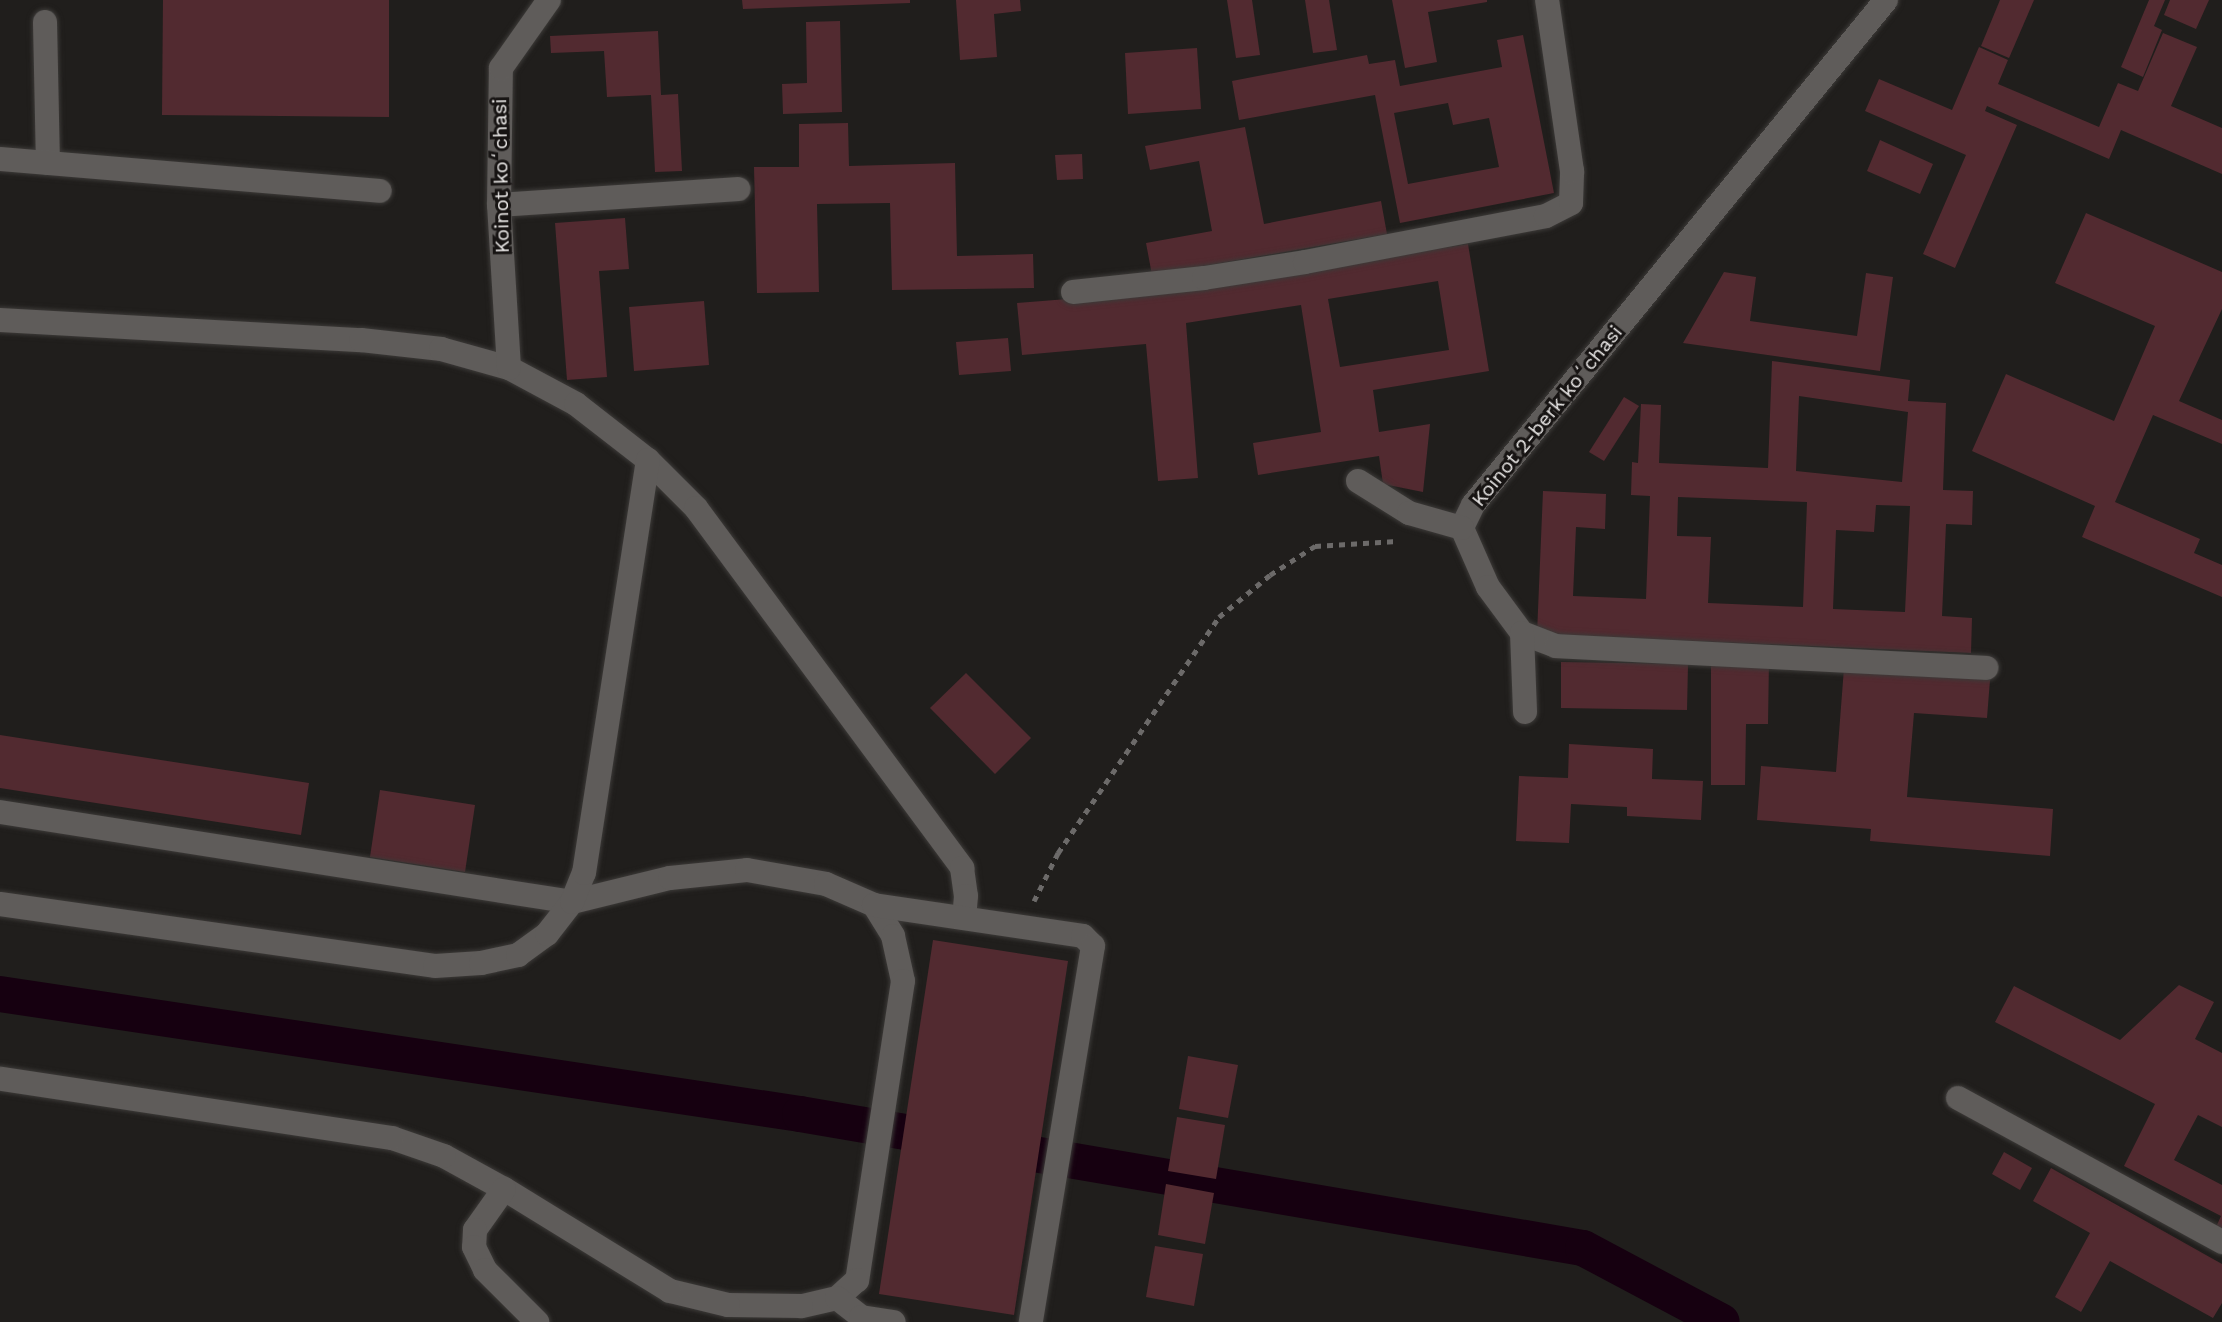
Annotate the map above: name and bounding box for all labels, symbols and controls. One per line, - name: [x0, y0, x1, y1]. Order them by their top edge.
- street label: Koinot koʻchasi: [488, 98, 514, 254]
- street label: Koinot 2-berk koʻchasi: [1466, 320, 1628, 512]

